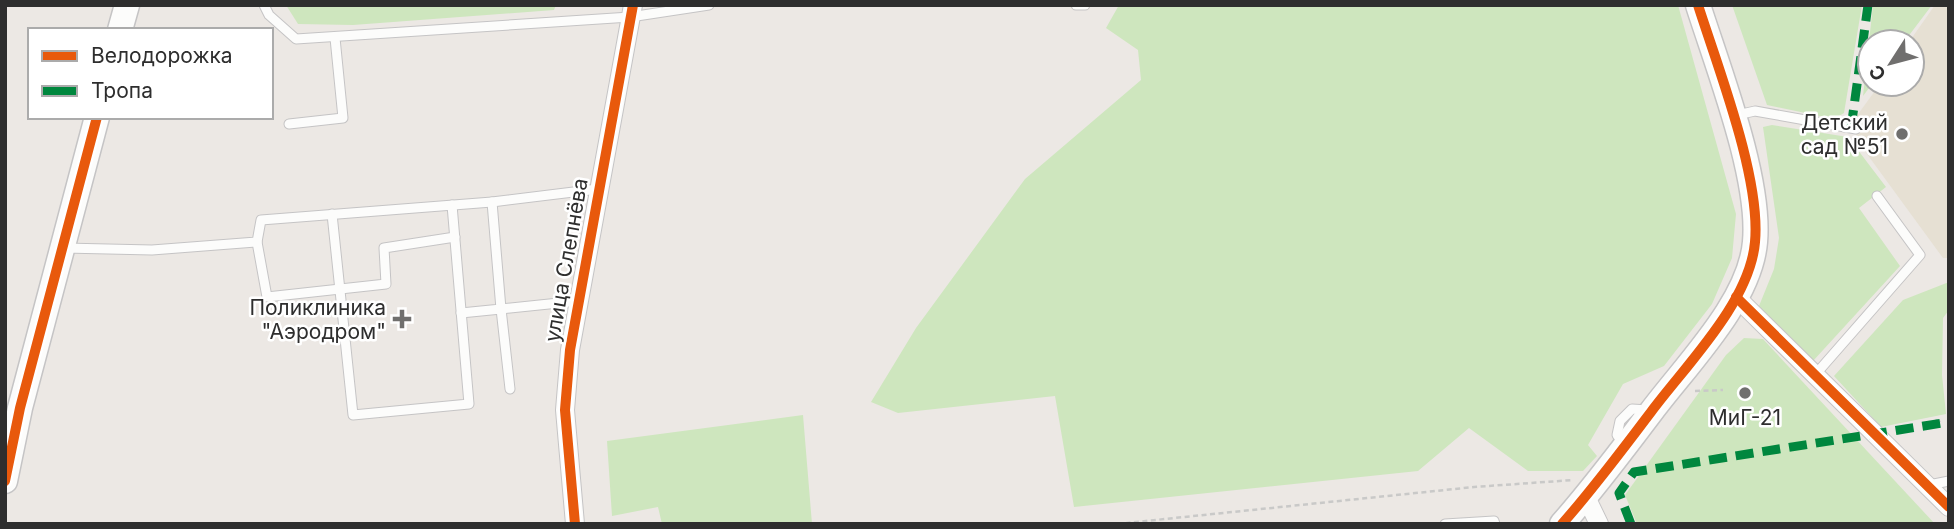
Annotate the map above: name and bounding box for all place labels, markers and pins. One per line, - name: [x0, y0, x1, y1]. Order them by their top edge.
- place label: Детский сад №51: [1801, 110, 1888, 159]
- marker: Детский сад №51: [1894, 126, 1910, 142]
- place label: Поликлиника "Аэродром": [249, 295, 386, 344]
- marker: Поликлиника "Аэродром": [392, 309, 412, 329]
- marker: МиГ-21: [1737, 385, 1753, 401]
- place label: МиГ-21: [1709, 405, 1781, 430]

